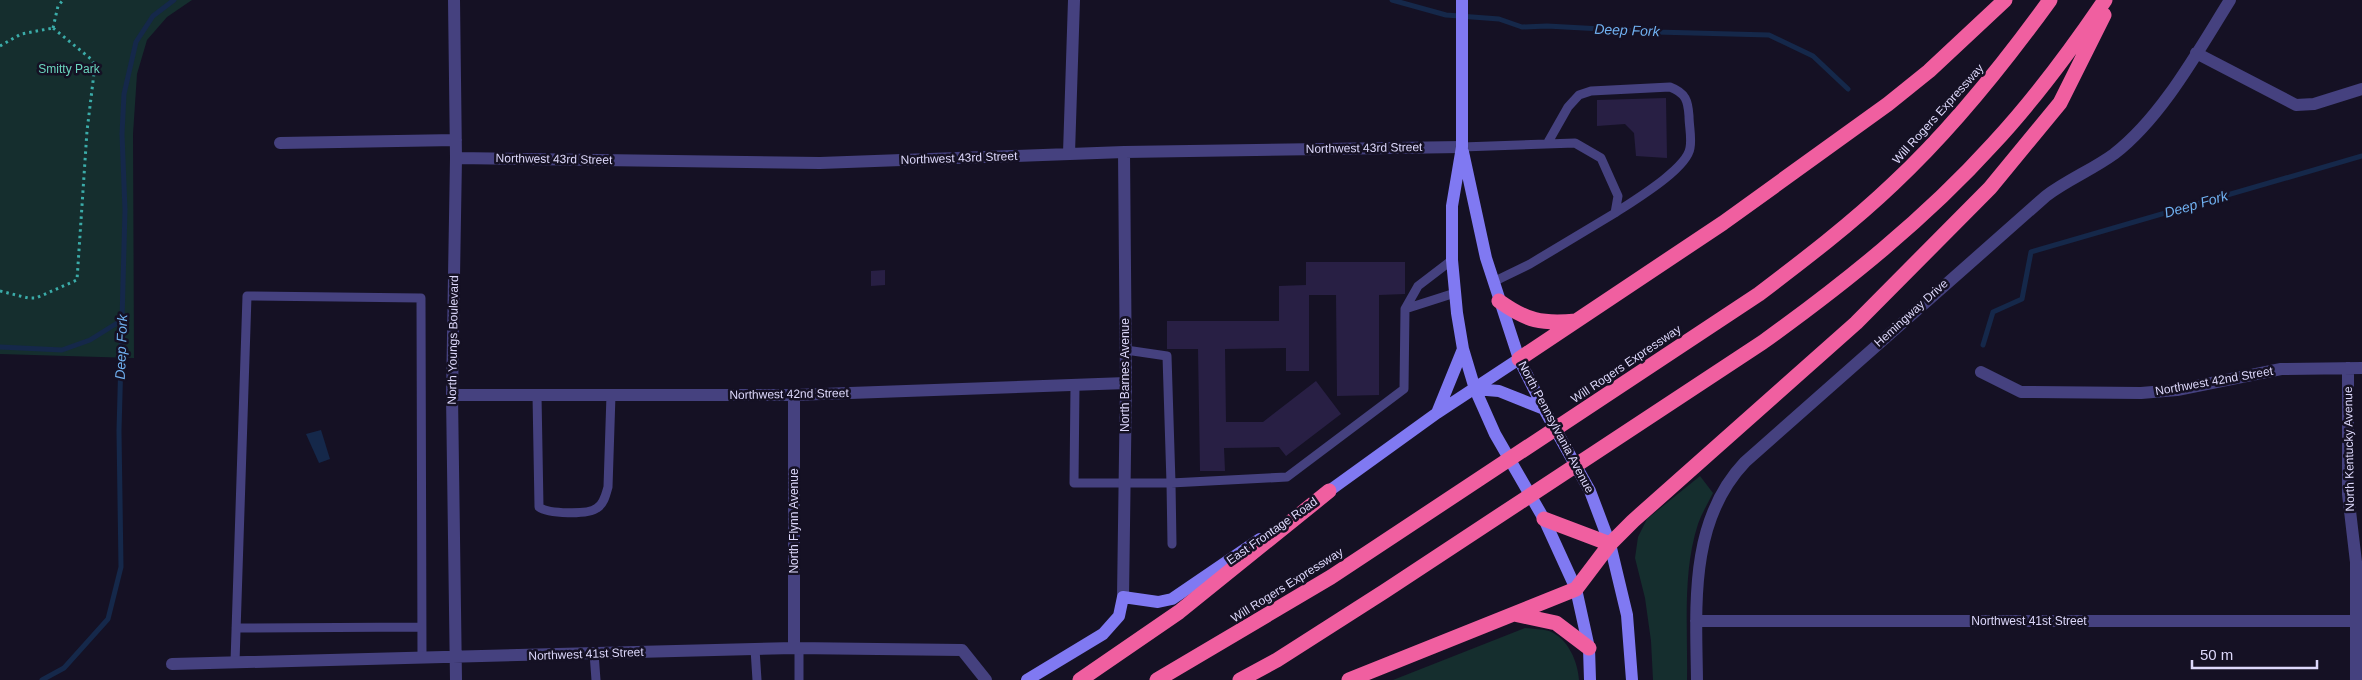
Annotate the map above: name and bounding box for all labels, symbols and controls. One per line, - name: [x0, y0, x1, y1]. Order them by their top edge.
- water label: Deep Fork: [1594, 21, 1661, 39]
- street label: Will Rogers Expressway: [1890, 61, 1986, 167]
- park label: Smitty Park: [38, 62, 101, 76]
- street label: Northwest 43rd Street: [1306, 140, 1423, 156]
- street label: Northwest 43rd Street: [900, 149, 1018, 167]
- street label: Northwest 43rd Street: [496, 151, 613, 167]
- water label: Deep Fork: [2162, 187, 2231, 221]
- street label: North Youngs Boulevard: [445, 275, 461, 405]
- street label: Hemingway Drive: [1871, 276, 1951, 350]
- water label: Deep Fork: [112, 313, 130, 380]
- street label: North Barnes Avenue: [1118, 318, 1132, 432]
- street label: Will Rogers Expressway: [1568, 322, 1684, 406]
- street label: North Pennsylvania Avenue: [1515, 359, 1597, 496]
- street label: Northwest 42nd Street: [2154, 364, 2275, 398]
- street label: Northwest 42nd Street: [729, 386, 849, 402]
- street label: North Kentucky Avenue: [2341, 386, 2357, 512]
- street label: North Flynn Avenue: [787, 468, 801, 574]
- street label: East Frontage Road: [1224, 494, 1320, 568]
- street label: Will Rogers Expressway: [1228, 545, 1346, 625]
- street label: Northwest 41st Street: [1971, 614, 2087, 628]
- scale bar: [2192, 638, 2317, 670]
- street label: Northwest 41st Street: [528, 645, 645, 663]
- text: 50 m: [2200, 646, 2233, 663]

